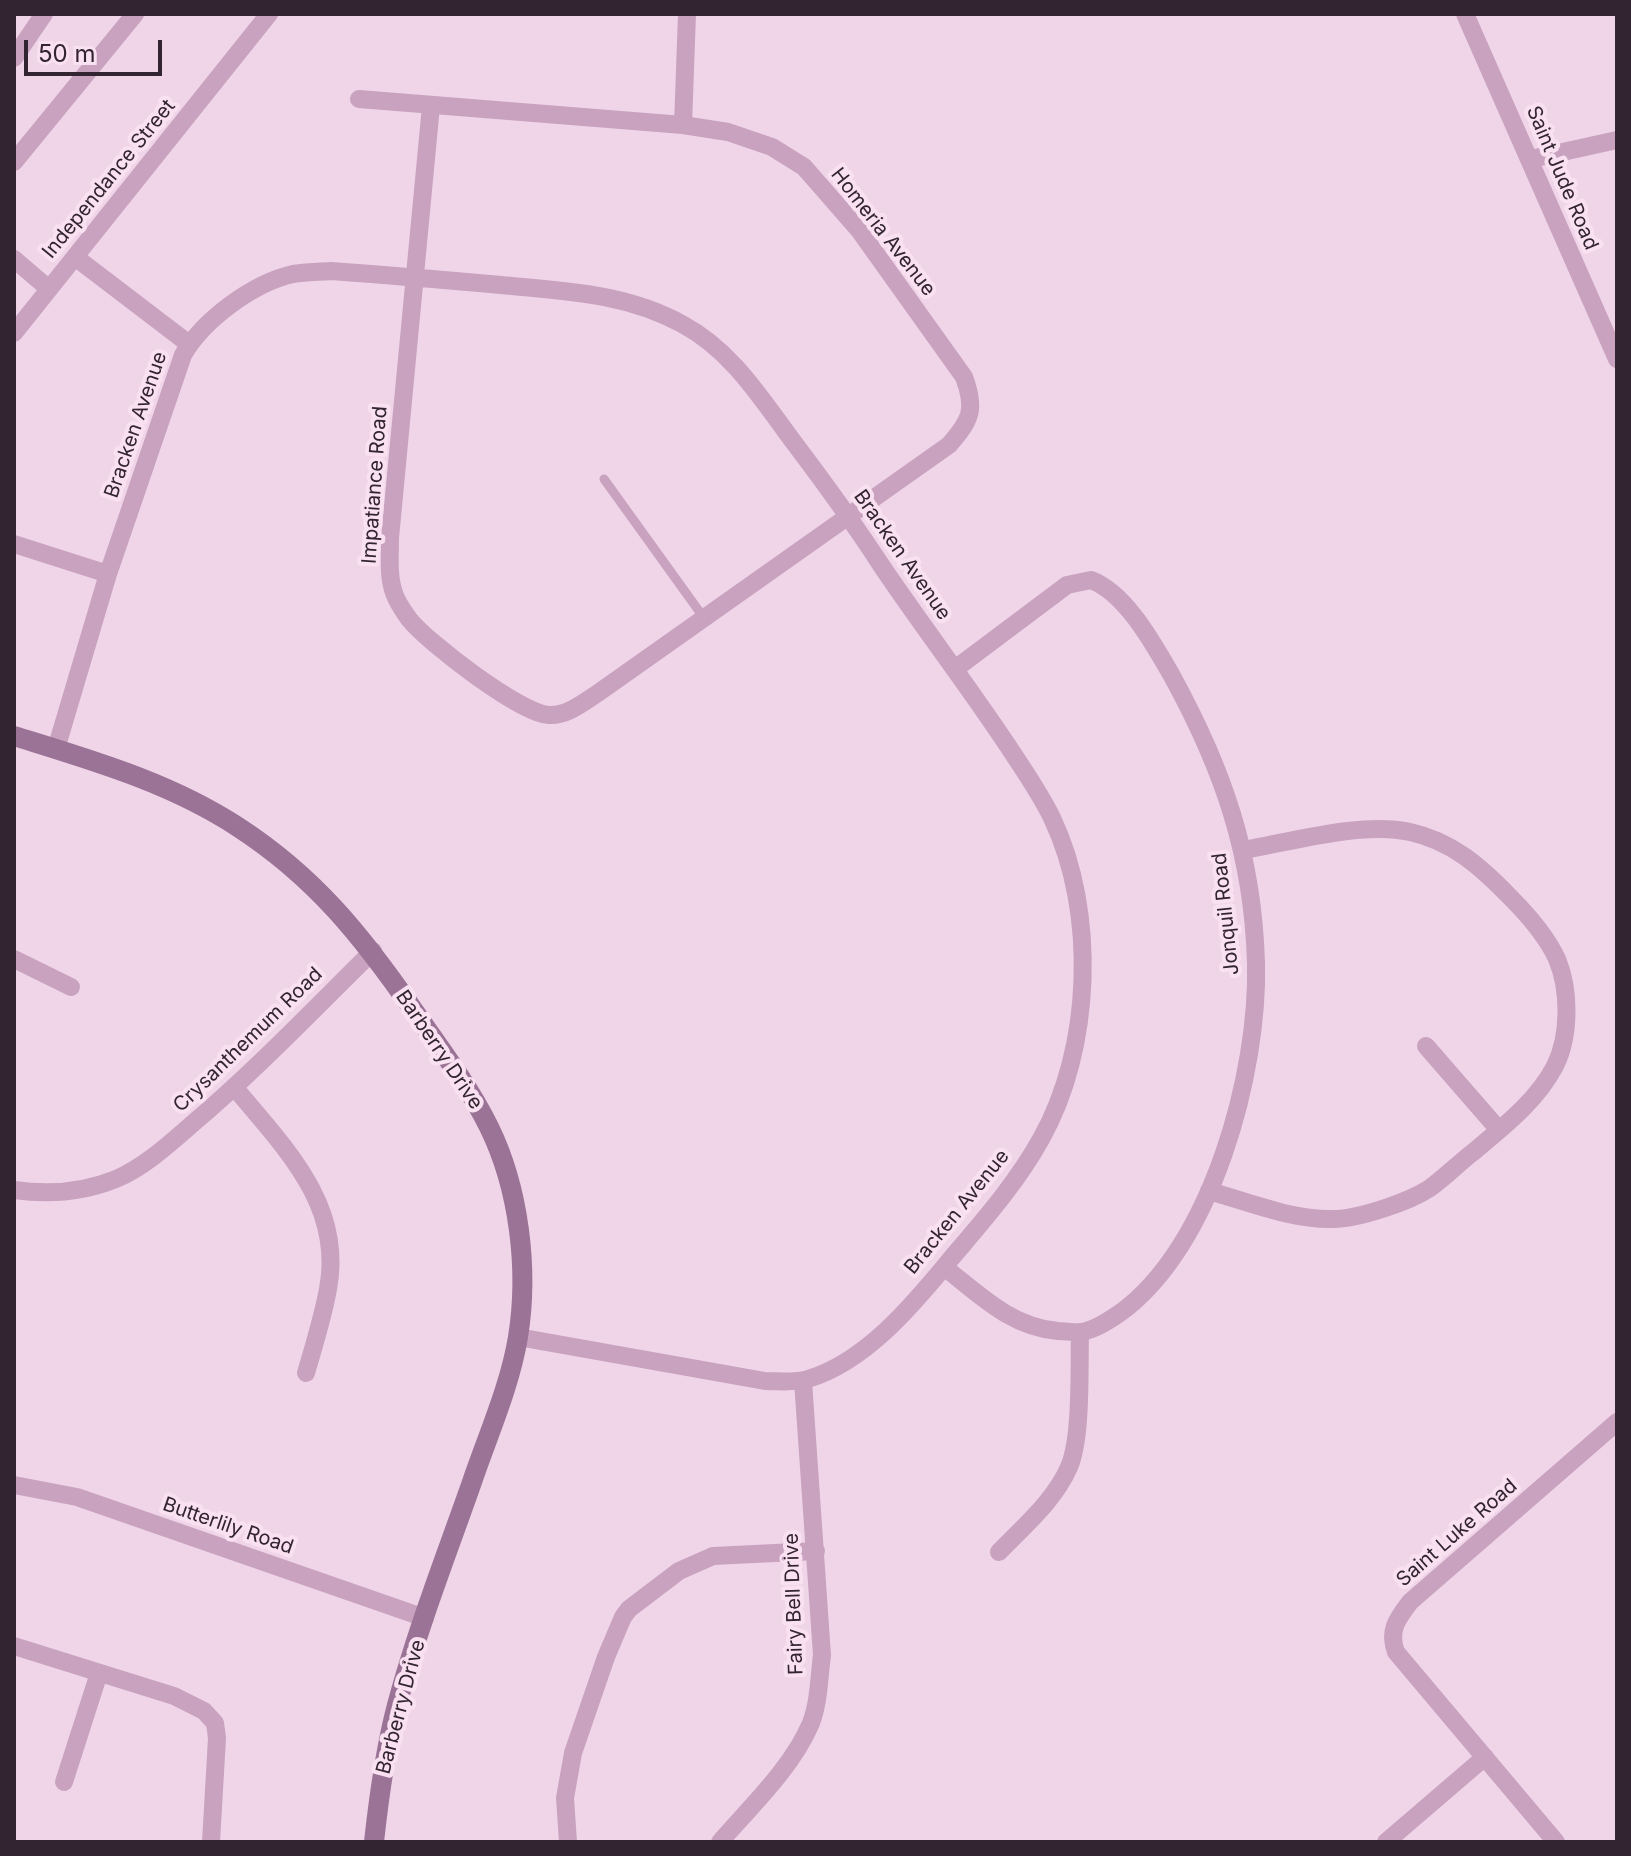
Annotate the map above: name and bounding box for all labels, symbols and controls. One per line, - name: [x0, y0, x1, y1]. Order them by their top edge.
- scale bar: [28, 24, 166, 74]
- text: 50 m: [38, 39, 96, 68]
- street label: Independance Street: [38, 95, 180, 263]
- street label: Saint Jude Road: [1521, 102, 1603, 254]
- street label: Homeria Avenue: [826, 163, 940, 301]
- street label: Bracken Avenue: [100, 349, 172, 501]
- street label: Impatiance Road: [358, 405, 392, 565]
- street label: Bracken Avenue: [848, 485, 956, 625]
- street label: Jonquil Road: [1208, 852, 1244, 976]
- street label: Crysanthemum Road: [168, 963, 328, 1117]
- street label: Barberry Drive: [390, 986, 488, 1114]
- street label: Bracken Avenue: [899, 1145, 1015, 1279]
- street label: Saint Luke Road: [1392, 1474, 1522, 1592]
- street label: Butterlily Road: [160, 1492, 296, 1560]
- street label: Fairy Bell Drive: [780, 1533, 808, 1675]
- street label: Barberry Drive: [372, 1637, 430, 1777]

